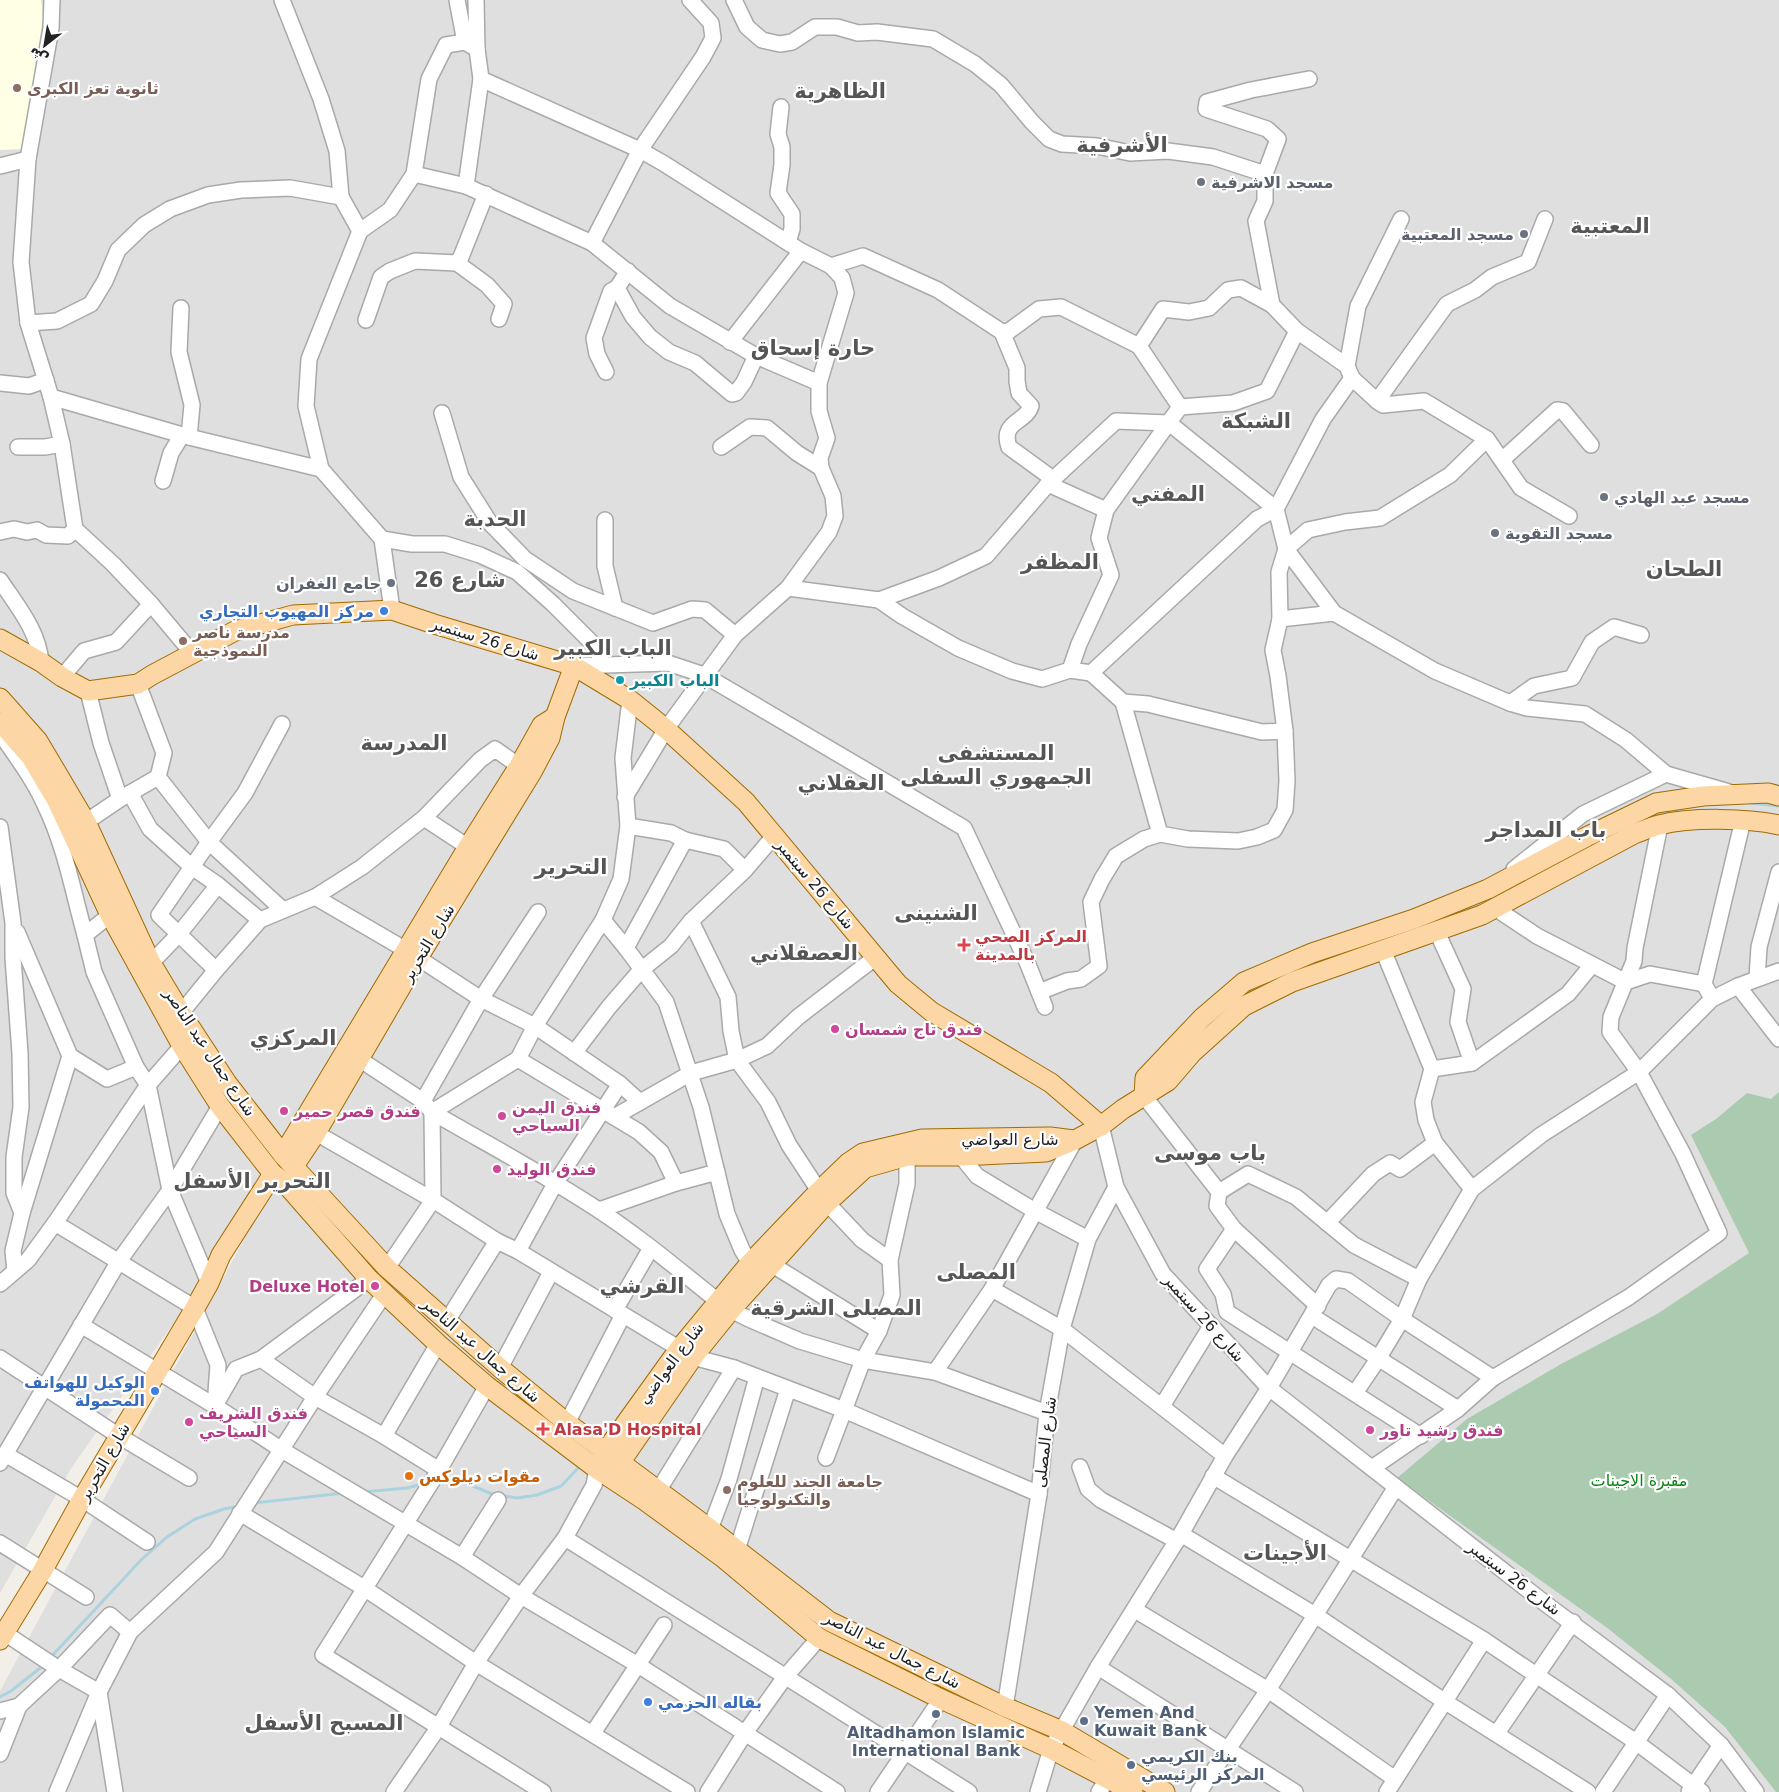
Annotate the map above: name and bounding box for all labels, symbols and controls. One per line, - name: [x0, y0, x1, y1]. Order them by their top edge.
- north arrow: [20, 20, 70, 70]
- text: ش: [26, 44, 51, 68]
- place label: ثانوية تعز الكبرى: [27, 79, 159, 98]
- district label: الظاهرية: [794, 79, 886, 103]
- marker: ثانوية تعز الكبرى: [11, 82, 23, 94]
- district label: الأشرفية: [1076, 131, 1168, 157]
- place label: مسجد الاشرفية: [1211, 173, 1333, 192]
- marker: مسجد الاشرفية: [1195, 176, 1207, 188]
- district label: المعتبية: [1570, 214, 1650, 238]
- place label: مسجد المعتبية: [1401, 225, 1514, 244]
- marker: مسجد المعتبية: [1518, 228, 1530, 240]
- district label: حارة إسحاق: [751, 336, 875, 360]
- district label: الشبكة: [1221, 409, 1291, 433]
- district label: المفتي: [1131, 482, 1205, 506]
- place label: مسجد عبد الهادي: [1614, 488, 1750, 508]
- marker: مسجد عبد الهادي: [1598, 491, 1610, 503]
- district label: الحدبة: [464, 507, 526, 531]
- place label: مسجد التقوية: [1505, 524, 1613, 543]
- marker: مسجد التقوية: [1489, 527, 1501, 539]
- district label: المظفر: [1020, 550, 1099, 574]
- district label: الطحان: [1646, 557, 1722, 581]
- district label: شارع 26: [414, 568, 506, 592]
- place label: جامع الغفران: [276, 574, 381, 593]
- marker: جامع الغفران: [385, 577, 397, 589]
- place label: مركز المهيوب التجاري: [199, 602, 374, 622]
- marker: مركز المهيوب التجاري: [378, 605, 390, 617]
- street label: شارع 26 سبتمبر: [427, 613, 541, 665]
- place label: مدرسة ناصر النموذجية: [192, 623, 290, 660]
- marker: مدرسة ناصر النموذجية: [177, 635, 189, 647]
- district label: الباب الكبير: [553, 636, 672, 660]
- place label: الباب الكبير: [629, 671, 720, 690]
- marker: الباب الكبير: [614, 674, 626, 686]
- district label: المدرسة: [361, 731, 447, 755]
- district label: المستشفى الجمهوري السفلى: [900, 741, 1092, 790]
- district label: العقلاني: [797, 771, 885, 795]
- district label: باب المداجر: [1485, 818, 1606, 842]
- street label: شارع 26 سبتمبر: [770, 834, 858, 934]
- district label: التحرير: [534, 855, 607, 879]
- street label: شارع التحرير: [397, 901, 459, 987]
- district label: الشنينى: [894, 901, 978, 925]
- place label: المركز الصحي بالمدينة: [975, 927, 1087, 964]
- marker: المركز الصحي بالمدينة: [957, 938, 971, 952]
- district label: العصقلاني: [750, 941, 858, 965]
- street label: شارع جمال عبد الناصر: [159, 983, 260, 1120]
- place label: فندق تاج شمسان: [845, 1020, 983, 1039]
- marker: فندق تاج شمسان: [829, 1023, 841, 1035]
- district label: المركزي: [250, 1026, 336, 1051]
- place label: فندق اليمن السياحي: [512, 1098, 601, 1136]
- place label: فندق قصر حمير: [293, 1102, 421, 1121]
- marker: فندق قصر حمير: [278, 1105, 290, 1117]
- marker: فندق اليمن السياحي: [496, 1110, 508, 1122]
- street label: شارع العواضي: [961, 1130, 1059, 1150]
- district label: باب موسى: [1154, 1141, 1266, 1165]
- place label: فندق الوليد: [507, 1160, 596, 1179]
- marker: فندق الوليد: [491, 1163, 503, 1175]
- district label: التحرير الأسفل: [173, 1167, 331, 1193]
- district label: المصلى: [936, 1260, 1016, 1284]
- street label: شارع 26 سبتمبر: [1158, 1269, 1249, 1367]
- district label: القرشي: [599, 1274, 685, 1298]
- place label: Deluxe Hotel: [249, 1277, 365, 1296]
- marker: Deluxe Hotel: [369, 1280, 381, 1292]
- street label: شارع جمال عبد الناصر: [416, 1293, 544, 1407]
- district label: المصلى الشرقية: [750, 1296, 922, 1320]
- street label: شارع العواضي: [634, 1318, 709, 1408]
- place label: الوكيل للهواتف المحمولة: [24, 1373, 145, 1410]
- marker: الوكيل للهواتف المحمولة: [149, 1385, 161, 1397]
- street label: شارع المصلى: [1030, 1395, 1061, 1489]
- place label: فندق الشريف السياحي: [199, 1404, 308, 1442]
- marker: فندق الشريف السياحي: [183, 1416, 195, 1428]
- street label: شارع التحرير: [73, 1419, 135, 1506]
- place label: Alasa'D Hospital: [554, 1420, 702, 1439]
- place label: فندق رشيد تاور: [1379, 1421, 1504, 1440]
- marker: Alasa'D Hospital: [536, 1422, 550, 1436]
- marker: فندق رشيد تاور: [1364, 1424, 1376, 1436]
- place label: مقوات ديلوكس: [419, 1467, 540, 1486]
- marker: مقوات ديلوكس: [403, 1470, 415, 1482]
- park label: مقبرة الاجينات: [1591, 1471, 1687, 1491]
- place label: جامعة الجند للعلوم والتكنولوجيا: [737, 1472, 883, 1509]
- marker: جامعة الجند للعلوم والتكنولوجيا: [721, 1484, 733, 1496]
- street label: شارع 26 سبتمبر: [1462, 1536, 1564, 1620]
- district label: الأجينات: [1243, 1539, 1327, 1565]
- street label: شارع جمال عبد الناصر: [819, 1607, 963, 1694]
- place label: بقاله الحزمي: [658, 1693, 762, 1713]
- marker: بقاله الحزمي: [642, 1696, 654, 1708]
- place label: Yemen And Kuwait Bank: [1093, 1703, 1207, 1740]
- marker: Altadhamon Islamic International Bank: [930, 1708, 942, 1720]
- district label: المسبح الأسفل: [245, 1709, 403, 1735]
- marker: Yemen And Kuwait Bank: [1078, 1715, 1090, 1727]
- place label: Altadhamon Islamic International Bank: [847, 1723, 1025, 1760]
- place label: بنك الكريمي المركز الرئيسي: [1141, 1747, 1264, 1785]
- marker: بنك الكريمي المركز الرئيسي: [1125, 1759, 1137, 1771]

